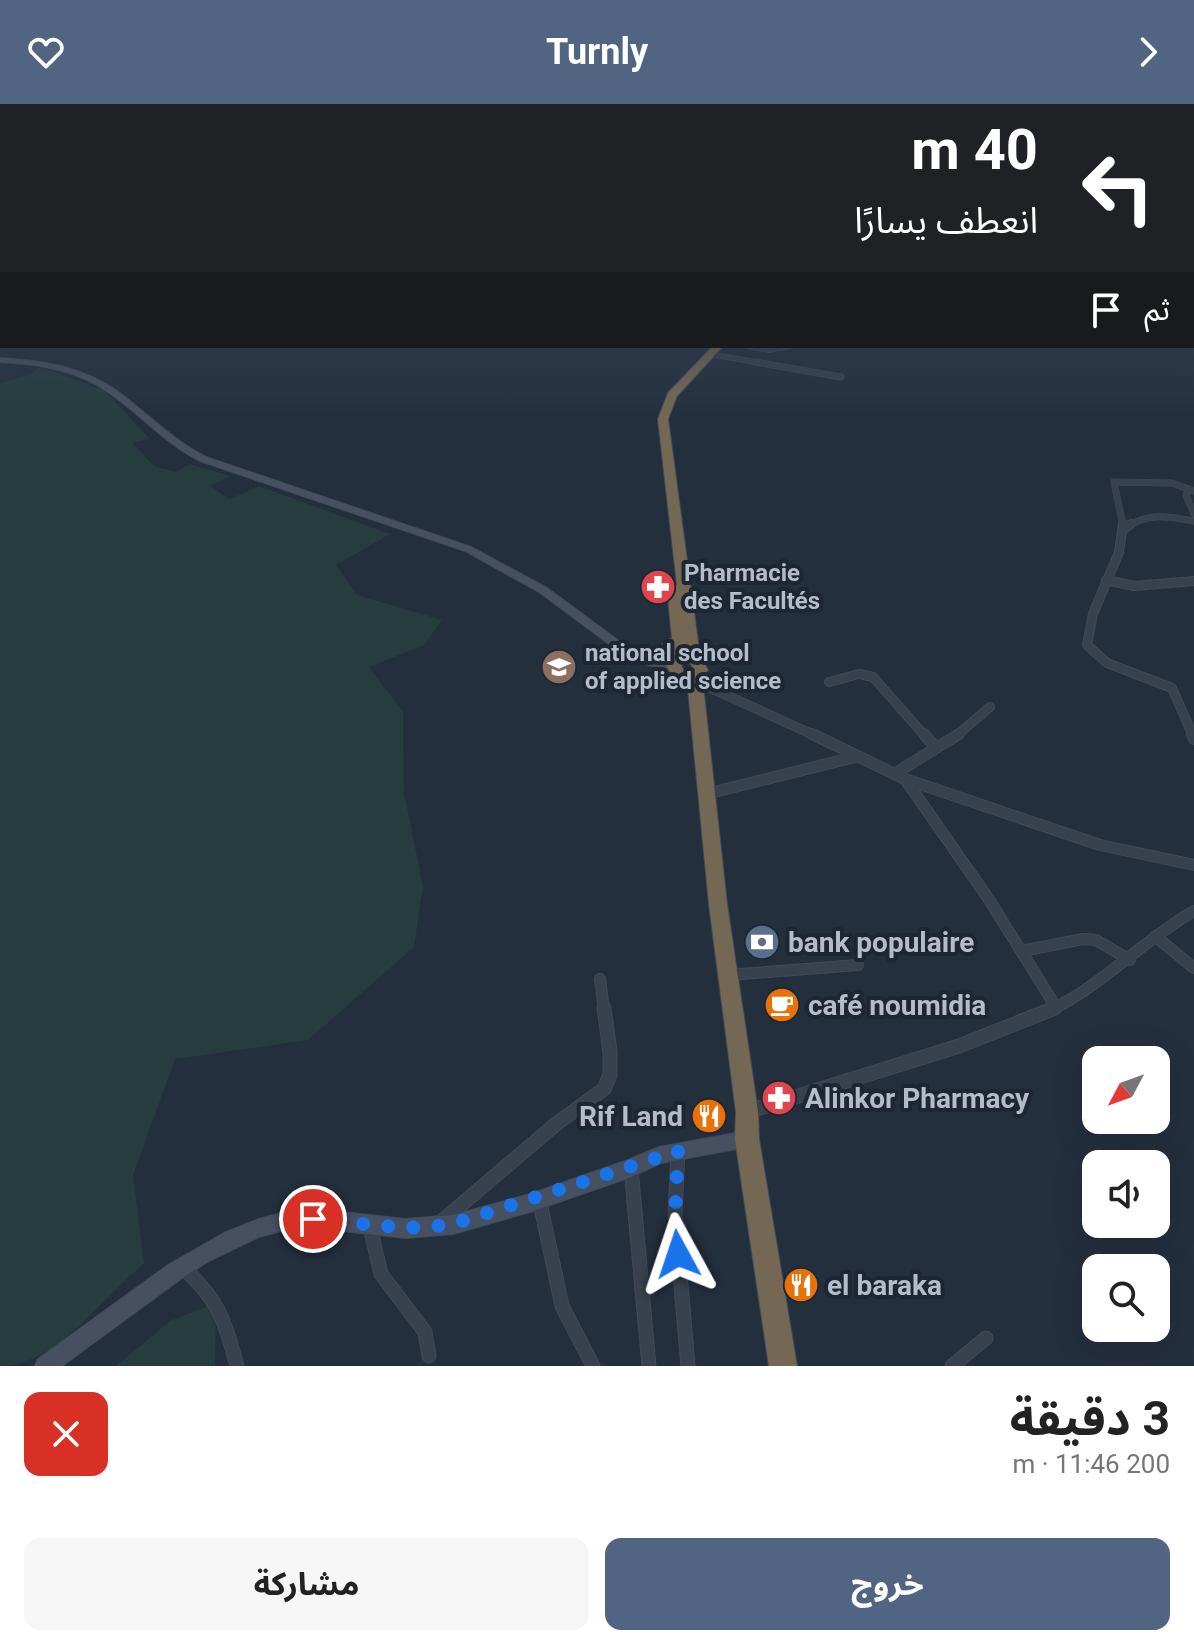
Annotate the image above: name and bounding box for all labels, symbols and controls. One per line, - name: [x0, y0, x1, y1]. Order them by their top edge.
- icon: heart: [24, 30, 68, 74]
- icon: forward: [1126, 30, 1170, 74]
- text: Turnly: [546, 31, 648, 73]
- text: 40 m: [911, 117, 1038, 183]
- icon: left: [1066, 136, 1170, 240]
- text: انعطف يسارًا: [854, 200, 1038, 242]
- icon: arrive: [1084, 288, 1128, 332]
- text: ثم: [1144, 292, 1170, 327]
- place label: Pharmacie des Facultés: [684, 559, 820, 615]
- pharmacy icon: Pharmacie des Facultés: [639, 568, 677, 606]
- place label: national school of applied science: [585, 639, 781, 695]
- school or university icon: national school of applied science: [540, 648, 578, 686]
- bank icon: bank populaire: [743, 923, 781, 961]
- place label: bank populaire: [788, 926, 974, 959]
- cafe icon: café noumidia: [763, 986, 801, 1024]
- place label: café noumidia: [808, 989, 986, 1022]
- north arrow: [1082, 1046, 1170, 1134]
- map controls: [1082, 1046, 1170, 1342]
- pharmacy icon: Alinkor Pharmacy: [760, 1079, 798, 1117]
- place label: Alinkor Pharmacy: [805, 1082, 1030, 1115]
- restaurant icon: Rif Land: [690, 1097, 728, 1135]
- place label: Rif Land: [579, 1100, 683, 1133]
- button: sound: [1082, 1150, 1170, 1238]
- pin: [279, 1185, 347, 1253]
- icon: arrive: [291, 1197, 335, 1241]
- position arrow: [636, 1212, 720, 1296]
- button: search: [1082, 1254, 1170, 1342]
- restaurant icon: el baraka: [782, 1266, 820, 1304]
- place label: el baraka: [827, 1269, 942, 1302]
- text: 3 دقيقة: [1010, 1390, 1170, 1447]
- button: close: [24, 1392, 108, 1476]
- text: 200 m · 11:46: [1012, 1449, 1170, 1479]
- button: مشاركة: [24, 1538, 589, 1630]
- button: خروج: [605, 1538, 1170, 1630]

